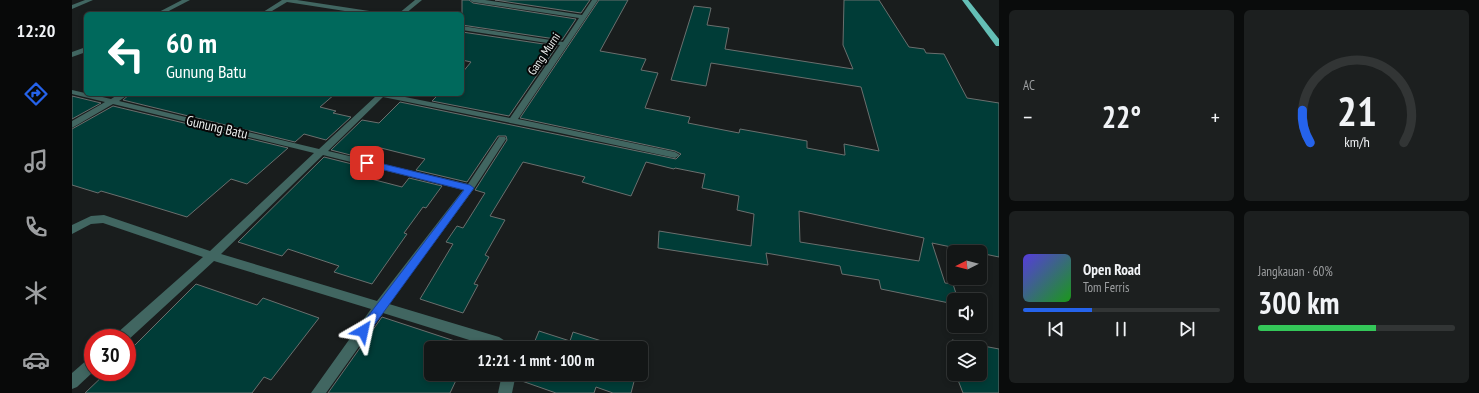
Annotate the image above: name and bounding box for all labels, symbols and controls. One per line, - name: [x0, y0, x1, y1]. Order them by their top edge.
- text: 12:20: [17, 19, 55, 42]
- text: 60 m: [166, 24, 217, 61]
- icon: left: [100, 28, 152, 80]
- street label: Gang Murni: [524, 30, 563, 78]
- text: Gunung Batu: [166, 60, 246, 83]
- text: AC: [1023, 77, 1035, 94]
- icon: directions: [22, 80, 50, 108]
- text: 21: [1337, 84, 1376, 137]
- text: 22°: [1102, 97, 1141, 136]
- text: −: [1023, 103, 1032, 131]
- text: +: [1211, 103, 1220, 131]
- street label: Gunung Batu: [185, 111, 249, 143]
- text: km/h: [1344, 132, 1369, 151]
- pin: [350, 146, 384, 180]
- icon: music: [22, 147, 50, 175]
- icon: arrive: [356, 152, 378, 174]
- icon: phone: [22, 213, 50, 241]
- north arrow: [947, 245, 987, 285]
- map controls: [947, 245, 987, 381]
- text: Open Road: [1083, 260, 1141, 279]
- text: Jangkauan · 60%: [1258, 263, 1333, 280]
- icon: climate: [22, 279, 50, 307]
- text: Tom Ferris: [1083, 279, 1129, 296]
- text: 300 km: [1258, 283, 1339, 322]
- button: sound: [947, 293, 987, 333]
- position arrow: [342, 310, 384, 352]
- icon: previous: [1045, 318, 1067, 340]
- icon: pause: [1110, 318, 1132, 340]
- icon: next: [1176, 318, 1198, 340]
- speed limit sign: 30: [84, 329, 136, 381]
- button: layers: [947, 341, 987, 381]
- icon: car: [22, 346, 50, 374]
- text: 12:21 · 1 mnt · 100 m: [478, 351, 594, 370]

